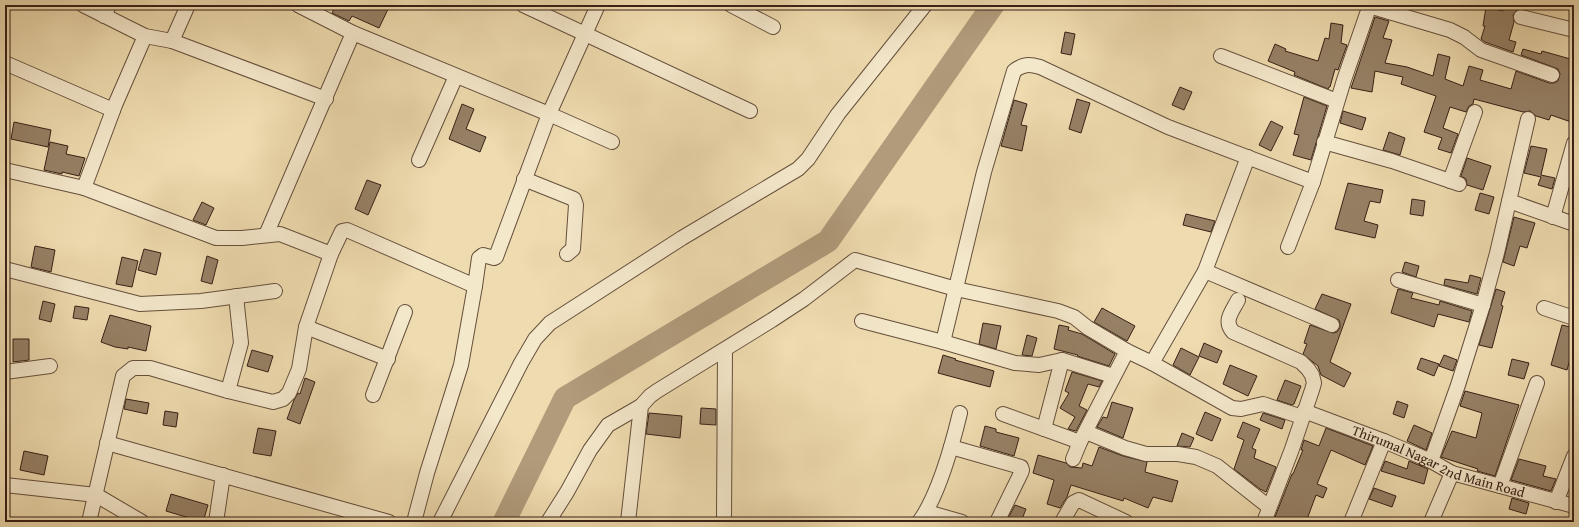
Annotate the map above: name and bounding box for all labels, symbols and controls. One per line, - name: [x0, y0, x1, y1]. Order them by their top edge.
- street label: Thirumal Nagar 2nd Main Road: [1349, 420, 1528, 502]

